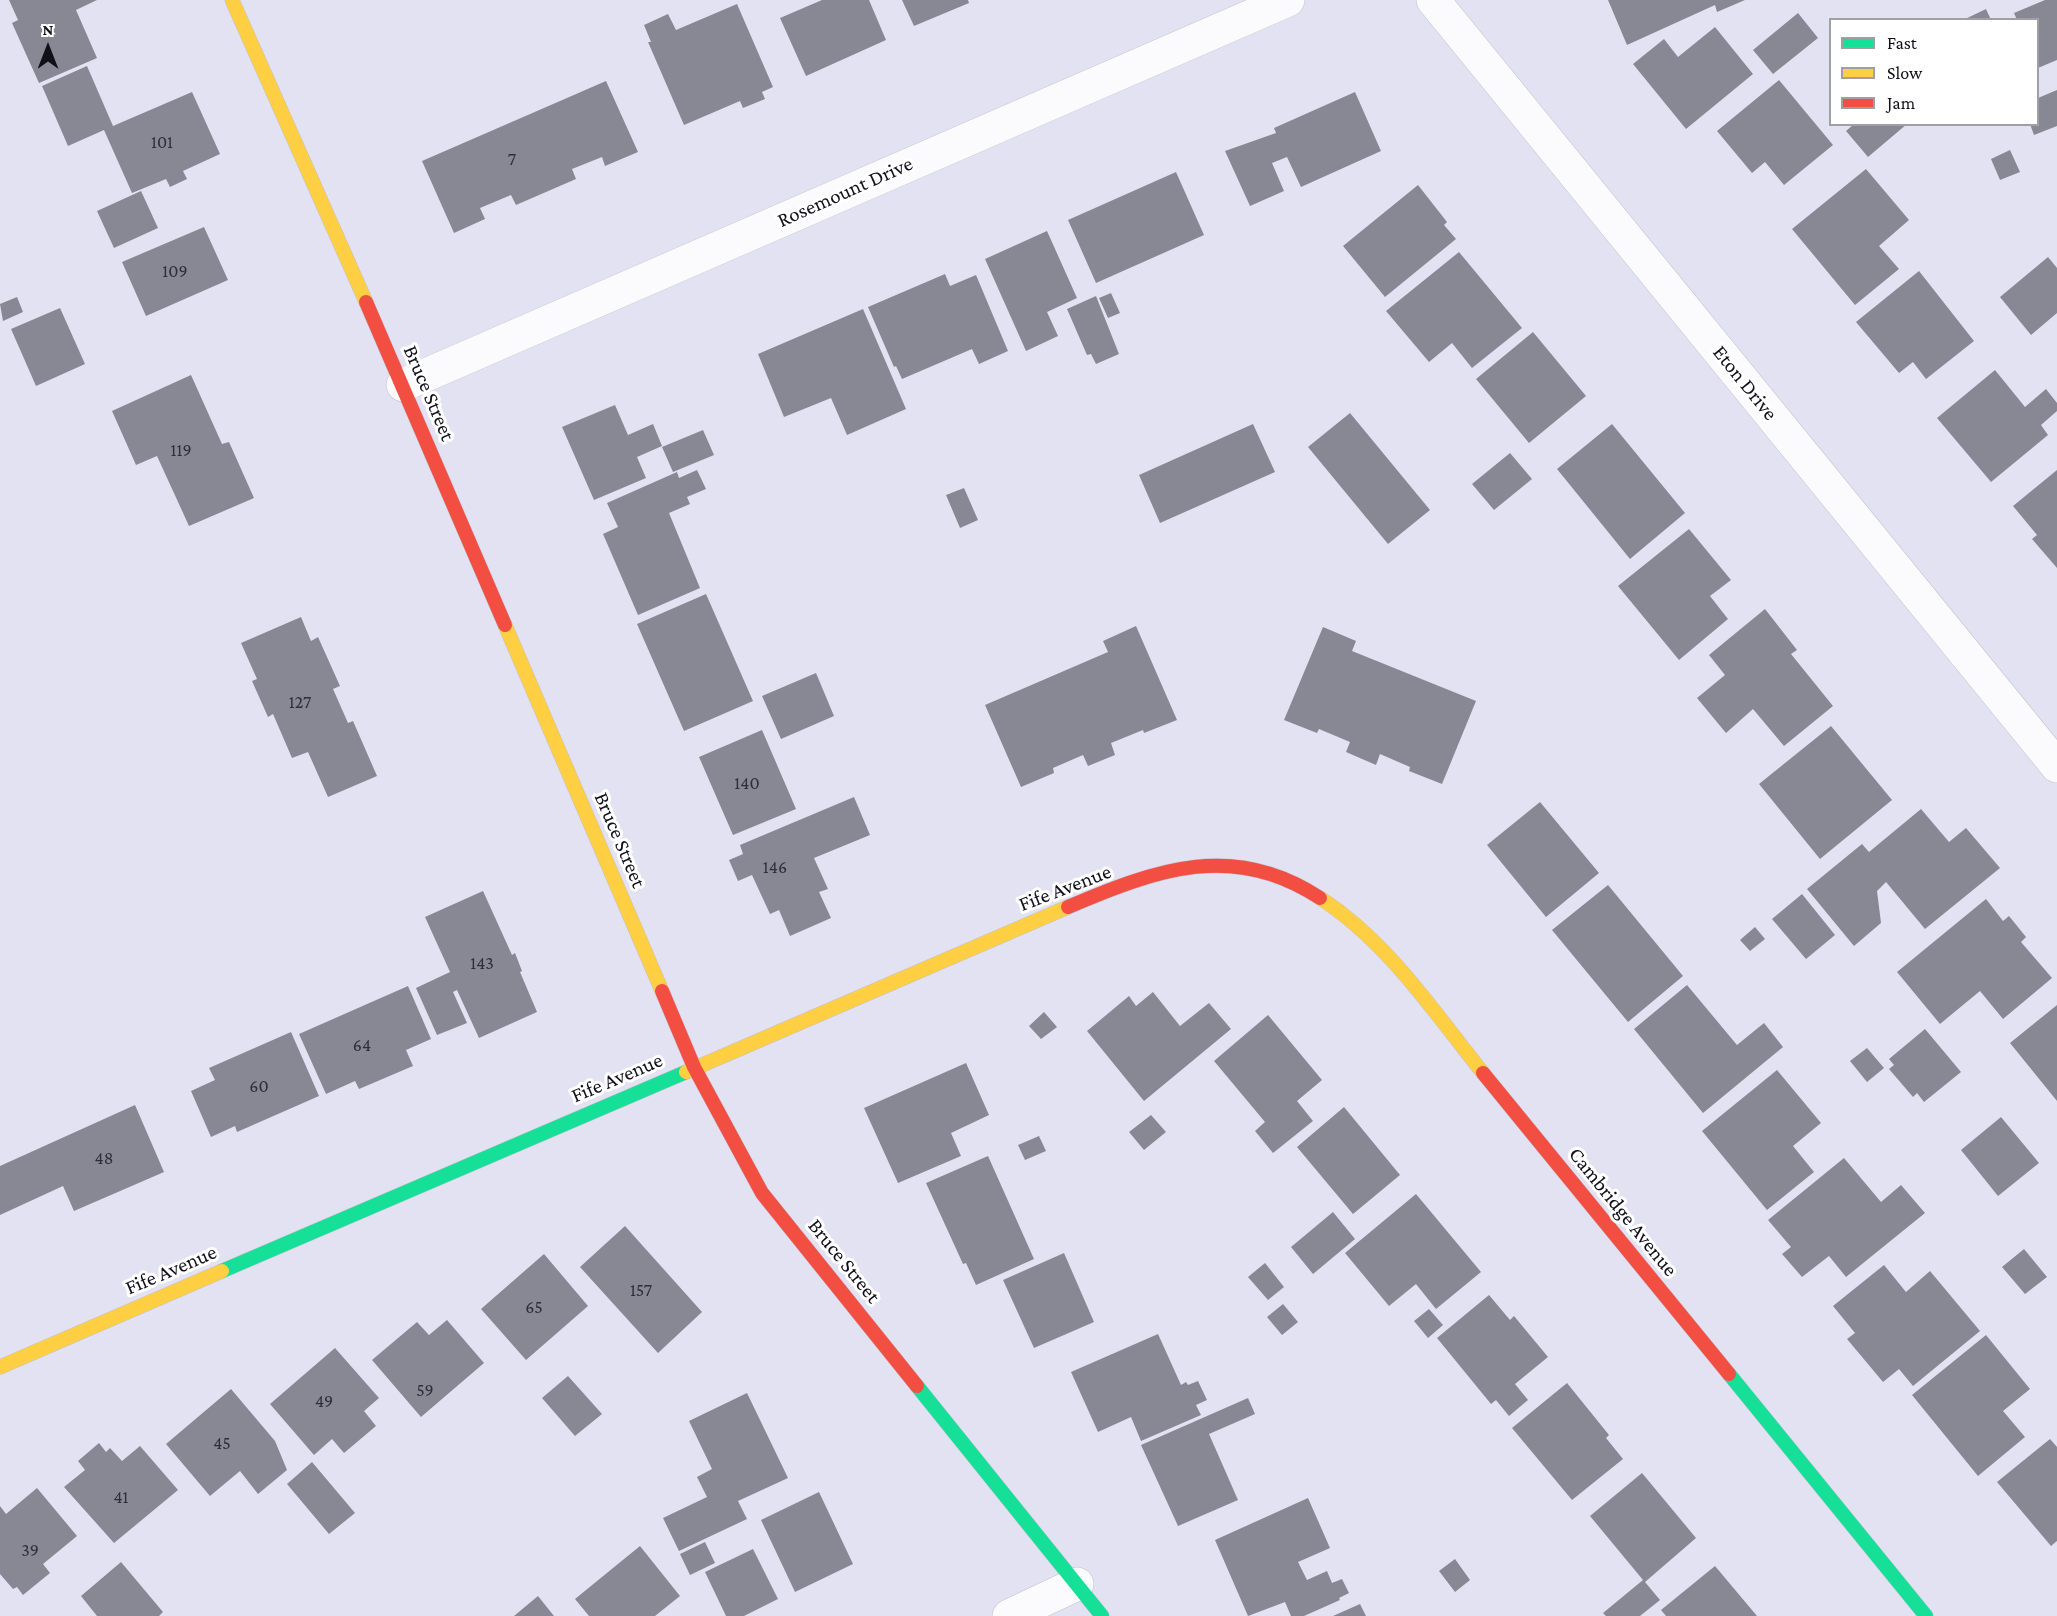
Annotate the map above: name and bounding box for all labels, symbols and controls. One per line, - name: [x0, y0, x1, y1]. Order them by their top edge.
- north arrow: [18, 18, 78, 78]
- legend: [1829, 18, 2039, 126]
- text: N: [43, 21, 53, 38]
- text: Fast: [1887, 33, 1917, 53]
- text: Slow: [1887, 63, 1922, 83]
- text: Jam: [1887, 93, 1915, 113]
- house number: 101: [151, 131, 173, 153]
- house number: 7: [508, 148, 516, 170]
- street label: Rosemount Drive: [773, 151, 917, 233]
- house number: 109: [162, 260, 188, 282]
- street label: Eton Drive: [1707, 340, 1783, 426]
- street label: Bruce Street: [398, 342, 460, 444]
- house number: 119: [170, 439, 192, 461]
- house number: 127: [289, 691, 311, 713]
- house number: 140: [734, 772, 760, 794]
- street label: Bruce Street: [589, 789, 651, 891]
- house number: 146: [763, 856, 787, 878]
- street label: Fife Avenue: [1015, 859, 1115, 917]
- house number: 143: [470, 952, 494, 974]
- house number: 64: [353, 1034, 371, 1056]
- street label: Fife Avenue: [567, 1047, 667, 1109]
- house number: 60: [249, 1075, 269, 1097]
- street label: Cambridge Avenue: [1563, 1142, 1683, 1282]
- house number: 48: [95, 1147, 113, 1169]
- street label: Bruce Street: [802, 1214, 886, 1308]
- street label: Fife Avenue: [121, 1239, 221, 1301]
- house number: 157: [630, 1279, 652, 1301]
- house number: 65: [525, 1296, 543, 1318]
- house number: 59: [416, 1379, 434, 1401]
- house number: 49: [315, 1390, 333, 1412]
- house number: 45: [213, 1432, 231, 1454]
- house number: 41: [113, 1486, 129, 1508]
- house number: 39: [21, 1539, 39, 1561]

